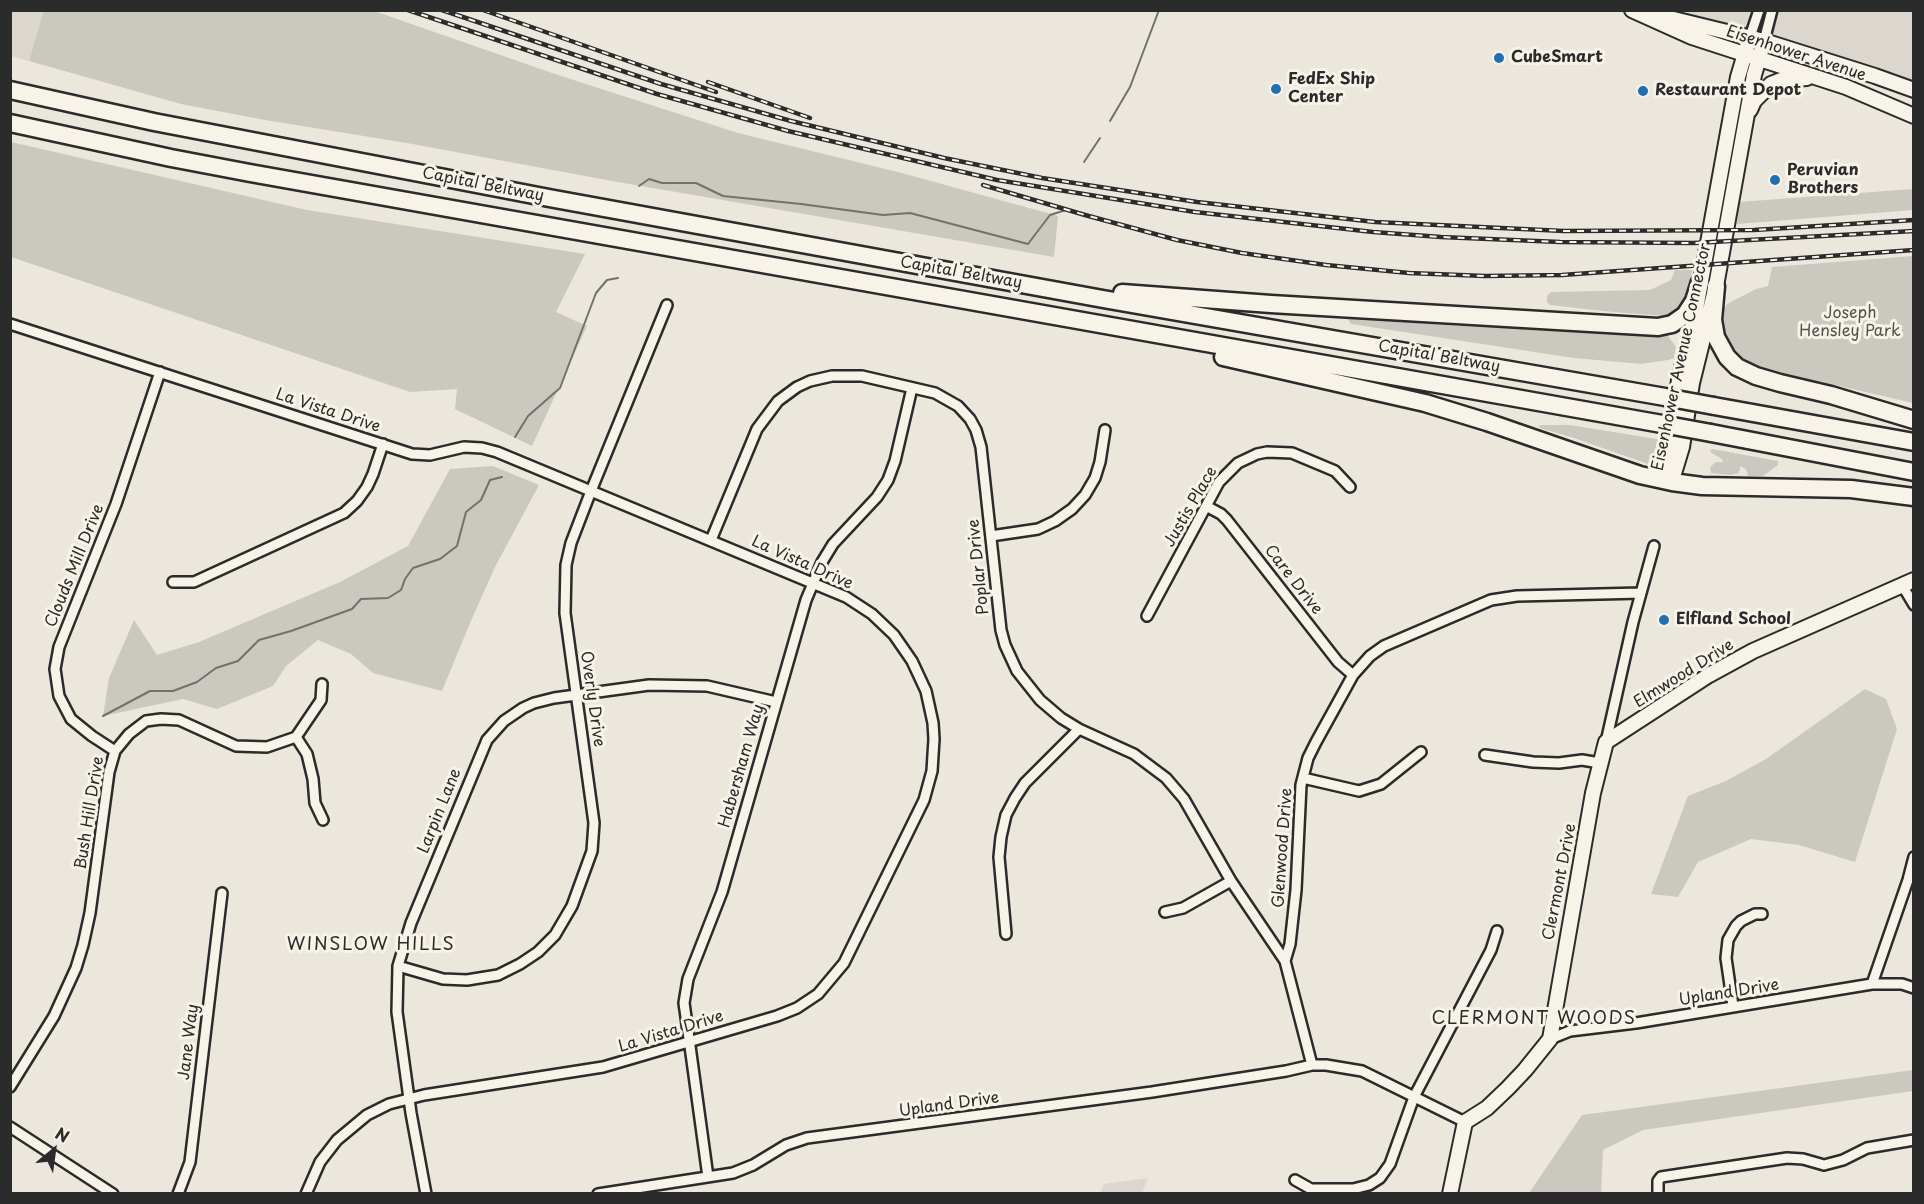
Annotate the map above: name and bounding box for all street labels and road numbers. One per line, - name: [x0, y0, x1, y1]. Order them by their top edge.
- street label: Eisenhower Avenue: [1724, 22, 1868, 86]
- street label: Capital Beltway: [421, 164, 545, 206]
- street label: Eisenhower Avenue Connector: [1648, 241, 1716, 473]
- street label: Capital Beltway: [899, 253, 1023, 293]
- street label: Capital Beltway: [1377, 337, 1501, 377]
- street label: La Vista Drive: [273, 385, 383, 437]
- street label: Justis Place: [1160, 463, 1222, 551]
- street label: Clouds Mill Drive: [42, 502, 108, 630]
- street label: Poplar Drive: [964, 518, 994, 616]
- street label: La Vista Drive: [748, 532, 856, 594]
- street label: Care Drive: [1260, 541, 1326, 619]
- street label: Elmwood Drive: [1630, 636, 1738, 712]
- street label: Overly Drive: [576, 650, 608, 748]
- street label: Habersham Way: [715, 702, 769, 830]
- street label: Bush Hill Drive: [72, 755, 108, 871]
- street label: Larpin Lane: [414, 766, 466, 856]
- street label: Glenwood Drive: [1269, 787, 1297, 909]
- street label: Clermont Drive: [1539, 822, 1581, 942]
- street label: Upland Drive: [1678, 976, 1780, 1010]
- street label: Jane Way: [175, 1003, 203, 1081]
- street label: La Vista Drive: [616, 1007, 726, 1057]
- street label: Upland Drive: [898, 1088, 1000, 1122]

